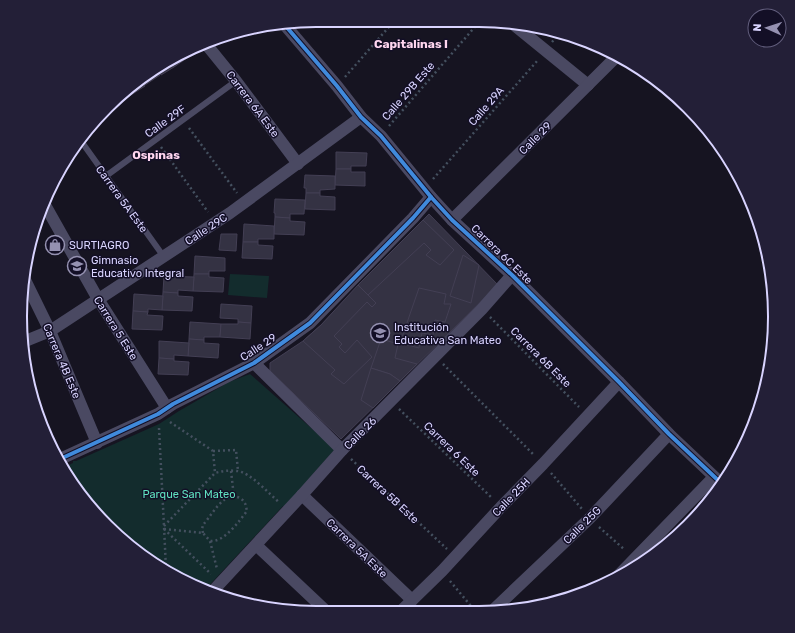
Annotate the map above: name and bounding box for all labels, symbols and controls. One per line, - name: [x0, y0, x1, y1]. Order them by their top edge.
- north arrow: [747, 8, 787, 48]
- text: N: [751, 23, 764, 32]
- district label: Capitalinas I: [374, 37, 448, 51]
- street label: Calle 29B Este: [379, 59, 437, 123]
- street label: Carrera 6A Este: [223, 69, 282, 140]
- street label: Calle 29A: [466, 84, 507, 129]
- street label: Calle 29F: [142, 102, 188, 140]
- street label: Calle 29: [516, 119, 554, 157]
- district label: Ospinas: [132, 148, 180, 162]
- street label: Carrera 5A Este: [93, 163, 150, 235]
- street label: Calle 29C: [183, 211, 230, 248]
- street label: Carrera 6C Este: [468, 222, 535, 287]
- shop icon: SURTIAGRO: [44, 234, 66, 256]
- place label: SURTIAGRO: [69, 239, 129, 252]
- place label: Gimnasio Educativo Integral: [91, 254, 184, 280]
- school or university icon: Gimnasio Educativo Integral: [66, 255, 88, 277]
- street label: Carrera 5 Este: [91, 294, 140, 363]
- place label: Institución Educativa San Mateo: [394, 321, 501, 347]
- street label: Carrera 4B Este: [40, 322, 83, 401]
- school or university icon: Institución Educativa San Mateo: [369, 322, 391, 344]
- street label: Carrera 6B Este: [508, 324, 574, 390]
- street label: Calle 29: [238, 331, 279, 364]
- street label: Calle 26: [341, 414, 380, 452]
- street label: Carrera 6 Este: [421, 419, 482, 479]
- street label: Carrera 5B Este: [354, 462, 421, 526]
- street label: Calle 25H: [490, 475, 533, 519]
- park label: Parque San Mateo: [143, 488, 235, 501]
- street label: Calle 25G: [561, 504, 604, 547]
- street label: Carrera 5A Este: [323, 516, 390, 581]

